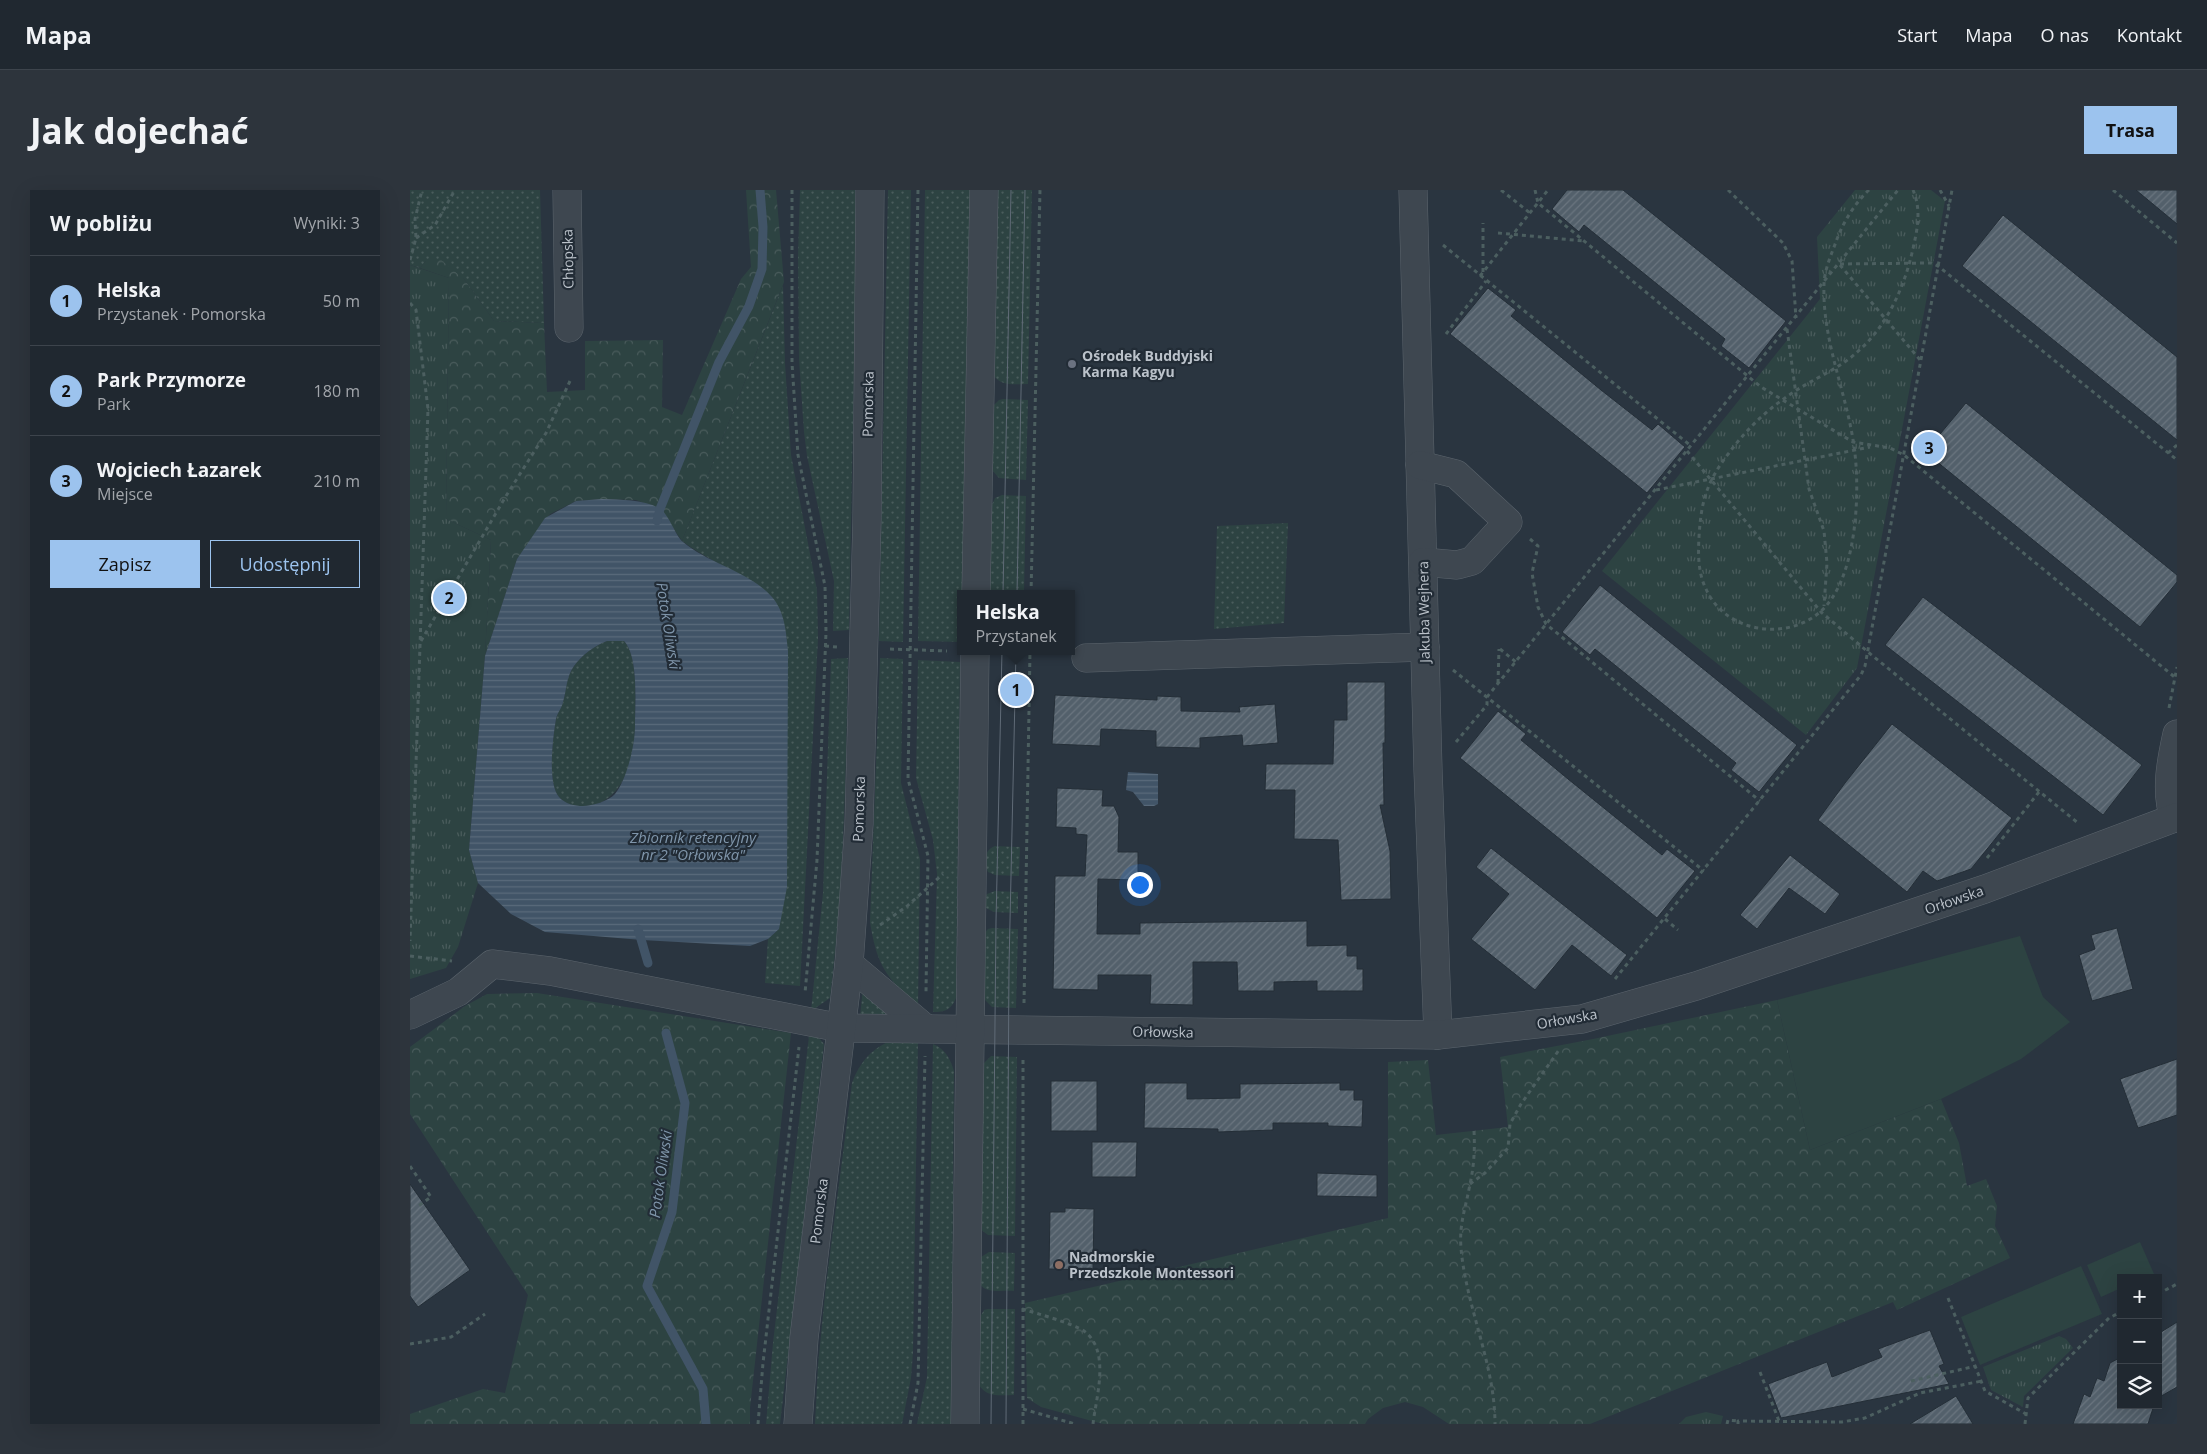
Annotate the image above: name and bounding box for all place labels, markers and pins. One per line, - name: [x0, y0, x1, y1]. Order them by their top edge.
- place label: Ośrodek Buddyjski Karma Kagyu: [1082, 346, 1213, 381]
- marker: Ośrodek Buddyjski Karma Kagyu: [1066, 358, 1078, 370]
- pin: 3: [1913, 429, 1945, 467]
- pin: 2: [433, 579, 465, 617]
- pin: 1: [1000, 671, 1032, 709]
- place label: Nadmorskie Przedszkole Montessori: [1069, 1247, 1234, 1282]
- marker: Nadmorskie Przedszkole Montessori: [1053, 1259, 1065, 1271]

